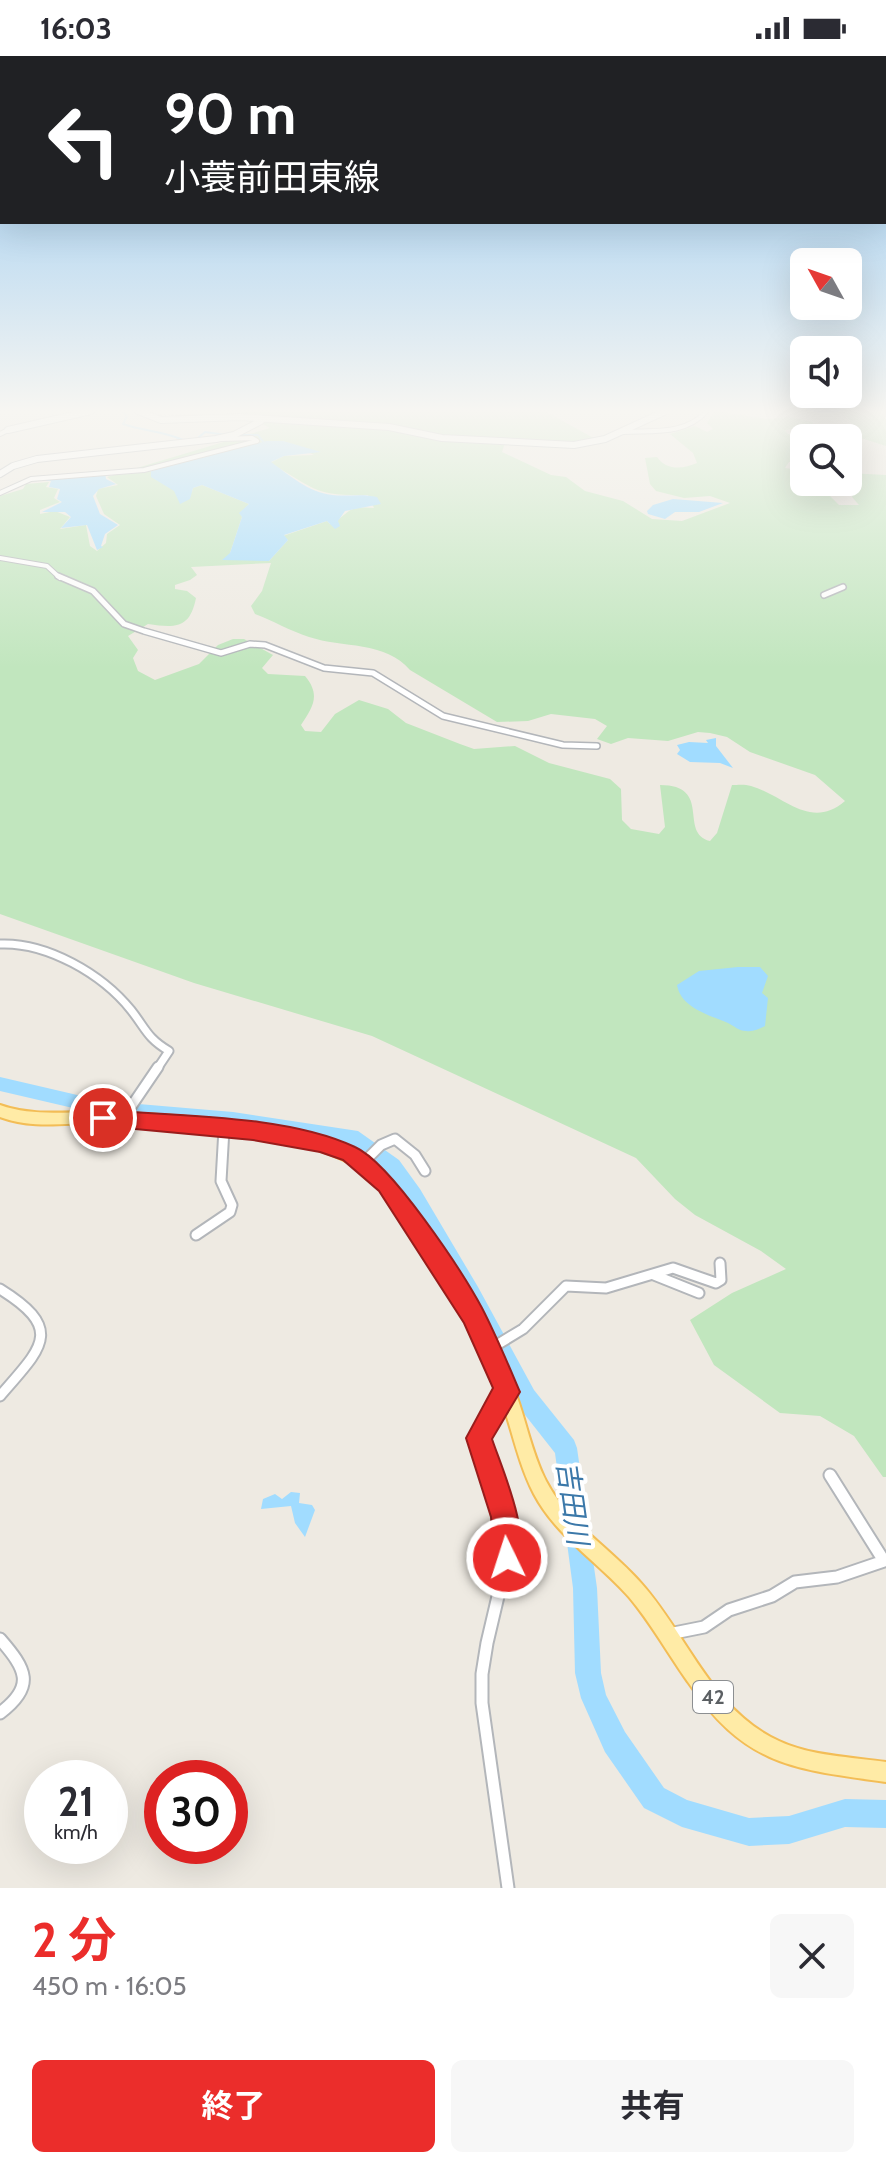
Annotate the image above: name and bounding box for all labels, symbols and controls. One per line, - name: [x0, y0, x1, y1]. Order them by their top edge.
- text: 16:03: [40, 10, 112, 47]
- text: 90 m: [164, 80, 296, 148]
- icon: left: [32, 88, 136, 192]
- text: 小蓑前田東線: [164, 155, 380, 199]
- north arrow: [790, 248, 862, 320]
- map controls: [790, 248, 862, 496]
- button: sound: [790, 336, 862, 408]
- button: search: [790, 424, 862, 496]
- pin: [69, 1084, 137, 1152]
- icon: arrive: [81, 1096, 125, 1140]
- water label: 吉田川: [550, 1459, 596, 1550]
- position arrow: [465, 1516, 549, 1600]
- road number: 42: [693, 1681, 733, 1713]
- speed limit sign: 30: [144, 1760, 248, 1864]
- text: 21: [58, 1777, 94, 1826]
- text: km/h: [54, 1820, 98, 1844]
- text: 2 分: [32, 1911, 116, 1969]
- button: close: [770, 1914, 854, 1998]
- text: 450 m · 16:05: [32, 1970, 187, 2002]
- button: 終了: [32, 2060, 435, 2152]
- button: 共有: [451, 2060, 854, 2152]

